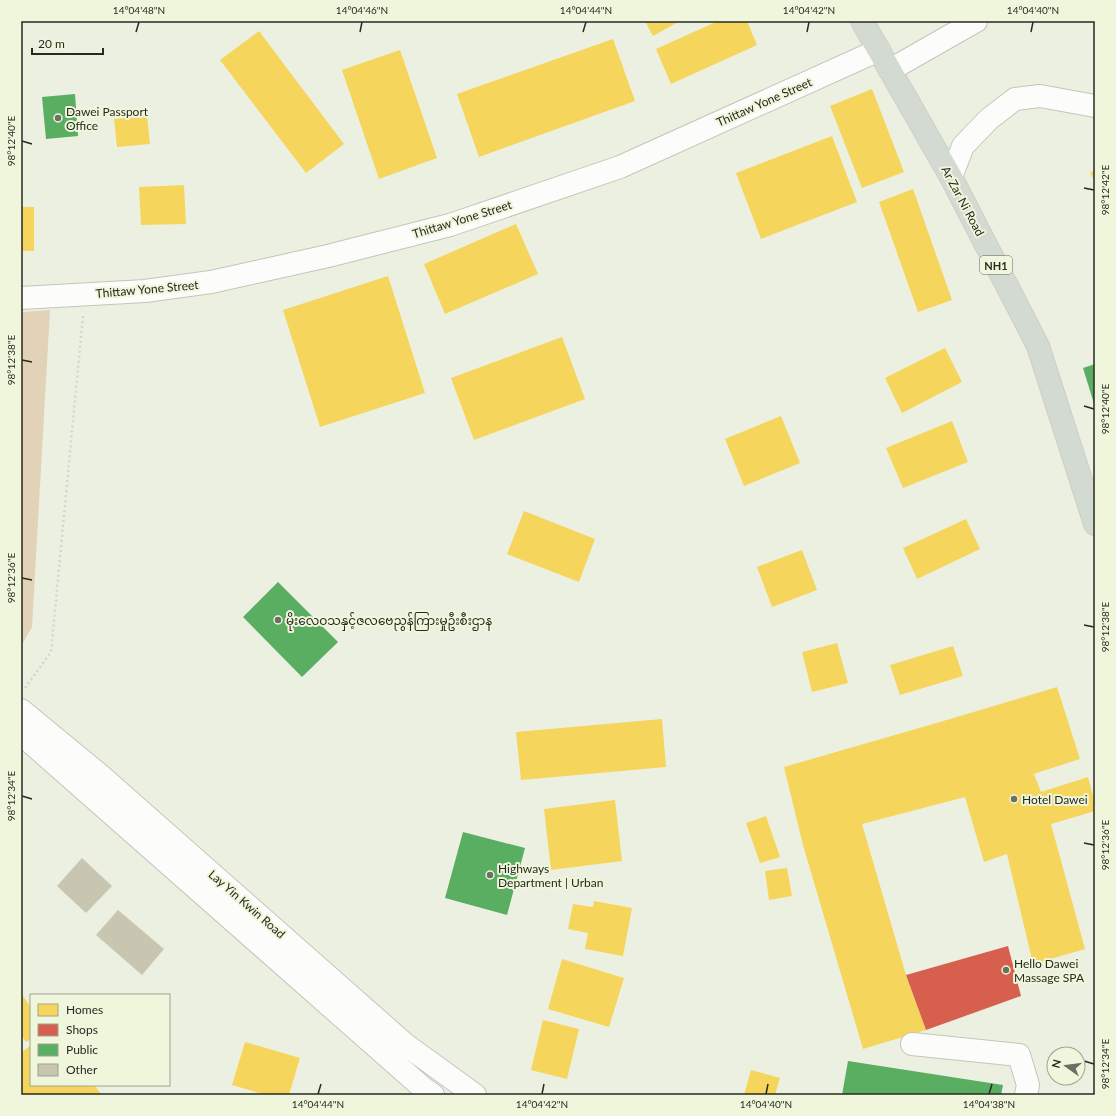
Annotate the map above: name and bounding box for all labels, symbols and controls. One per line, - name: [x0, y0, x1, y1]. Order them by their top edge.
- text: 14°04'48"N: [113, 4, 165, 16]
- text: 14°04'46"N: [336, 4, 388, 16]
- text: 14°04'44"N: [560, 4, 612, 16]
- text: 14°04'42"N: [783, 4, 835, 16]
- text: 14°04'40"N: [1007, 4, 1059, 16]
- scale bar: [32, 30, 103, 56]
- text: 20 m: [38, 36, 65, 51]
- street label: Thittaw Yone Street: [714, 74, 815, 130]
- place label: Dawei Passport Office: [66, 104, 149, 133]
- marker: Dawei Passport Office: [53, 113, 63, 123]
- text: 98°12'40"E: [5, 116, 17, 166]
- street label: Ar Zar Ni Road: [938, 163, 988, 239]
- text: 98°12'42"E: [1099, 165, 1111, 215]
- street label: Thittaw Yone Street: [410, 197, 514, 241]
- road number: NH1: [980, 256, 1012, 274]
- street label: Thittaw Yone Street: [95, 277, 200, 301]
- text: 98°12'38"E: [5, 335, 17, 385]
- text: 98°12'40"E: [1099, 384, 1111, 434]
- text: 98°12'36"E: [5, 553, 17, 603]
- text: 98°12'38"E: [1099, 602, 1111, 652]
- place label: မိုးလေဝသနှင့်ဇလဗေညွန်ကြားမှုဦးစီးဌာန: [286, 612, 492, 631]
- marker: မိုးလေဝသနှင့်ဇလဗေညွန်ကြားမှုဦးစီးဌာန: [273, 615, 283, 625]
- text: 98°12'34"E: [5, 771, 17, 821]
- place label: Hotel Dawei: [1022, 792, 1088, 807]
- marker: Hotel Dawei: [1009, 794, 1019, 804]
- text: 98°12'36"E: [1099, 820, 1111, 870]
- place label: Highways Department | Urban: [498, 861, 603, 890]
- street label: Lay Yin Kwin Road: [206, 867, 288, 941]
- marker: Highways Department | Urban: [485, 870, 495, 880]
- place label: Hello Dawei Massage SPA: [1014, 956, 1085, 985]
- marker: Hello Dawei Massage SPA: [1001, 965, 1011, 975]
- legend: [30, 994, 170, 1086]
- text: Homes: [66, 1002, 103, 1017]
- text: Shops: [66, 1022, 98, 1037]
- text: 98°12'34"E: [1099, 1039, 1111, 1089]
- text: Public: [66, 1042, 98, 1057]
- north arrow: [1046, 1046, 1086, 1086]
- text: N: [1048, 1058, 1063, 1069]
- text: Other: [66, 1062, 98, 1077]
- text: 14°04'44"N: [292, 1098, 344, 1110]
- text: 14°04'42"N: [516, 1098, 568, 1110]
- text: 14°04'40"N: [740, 1098, 792, 1110]
- text: 14°04'38"N: [963, 1098, 1015, 1110]

